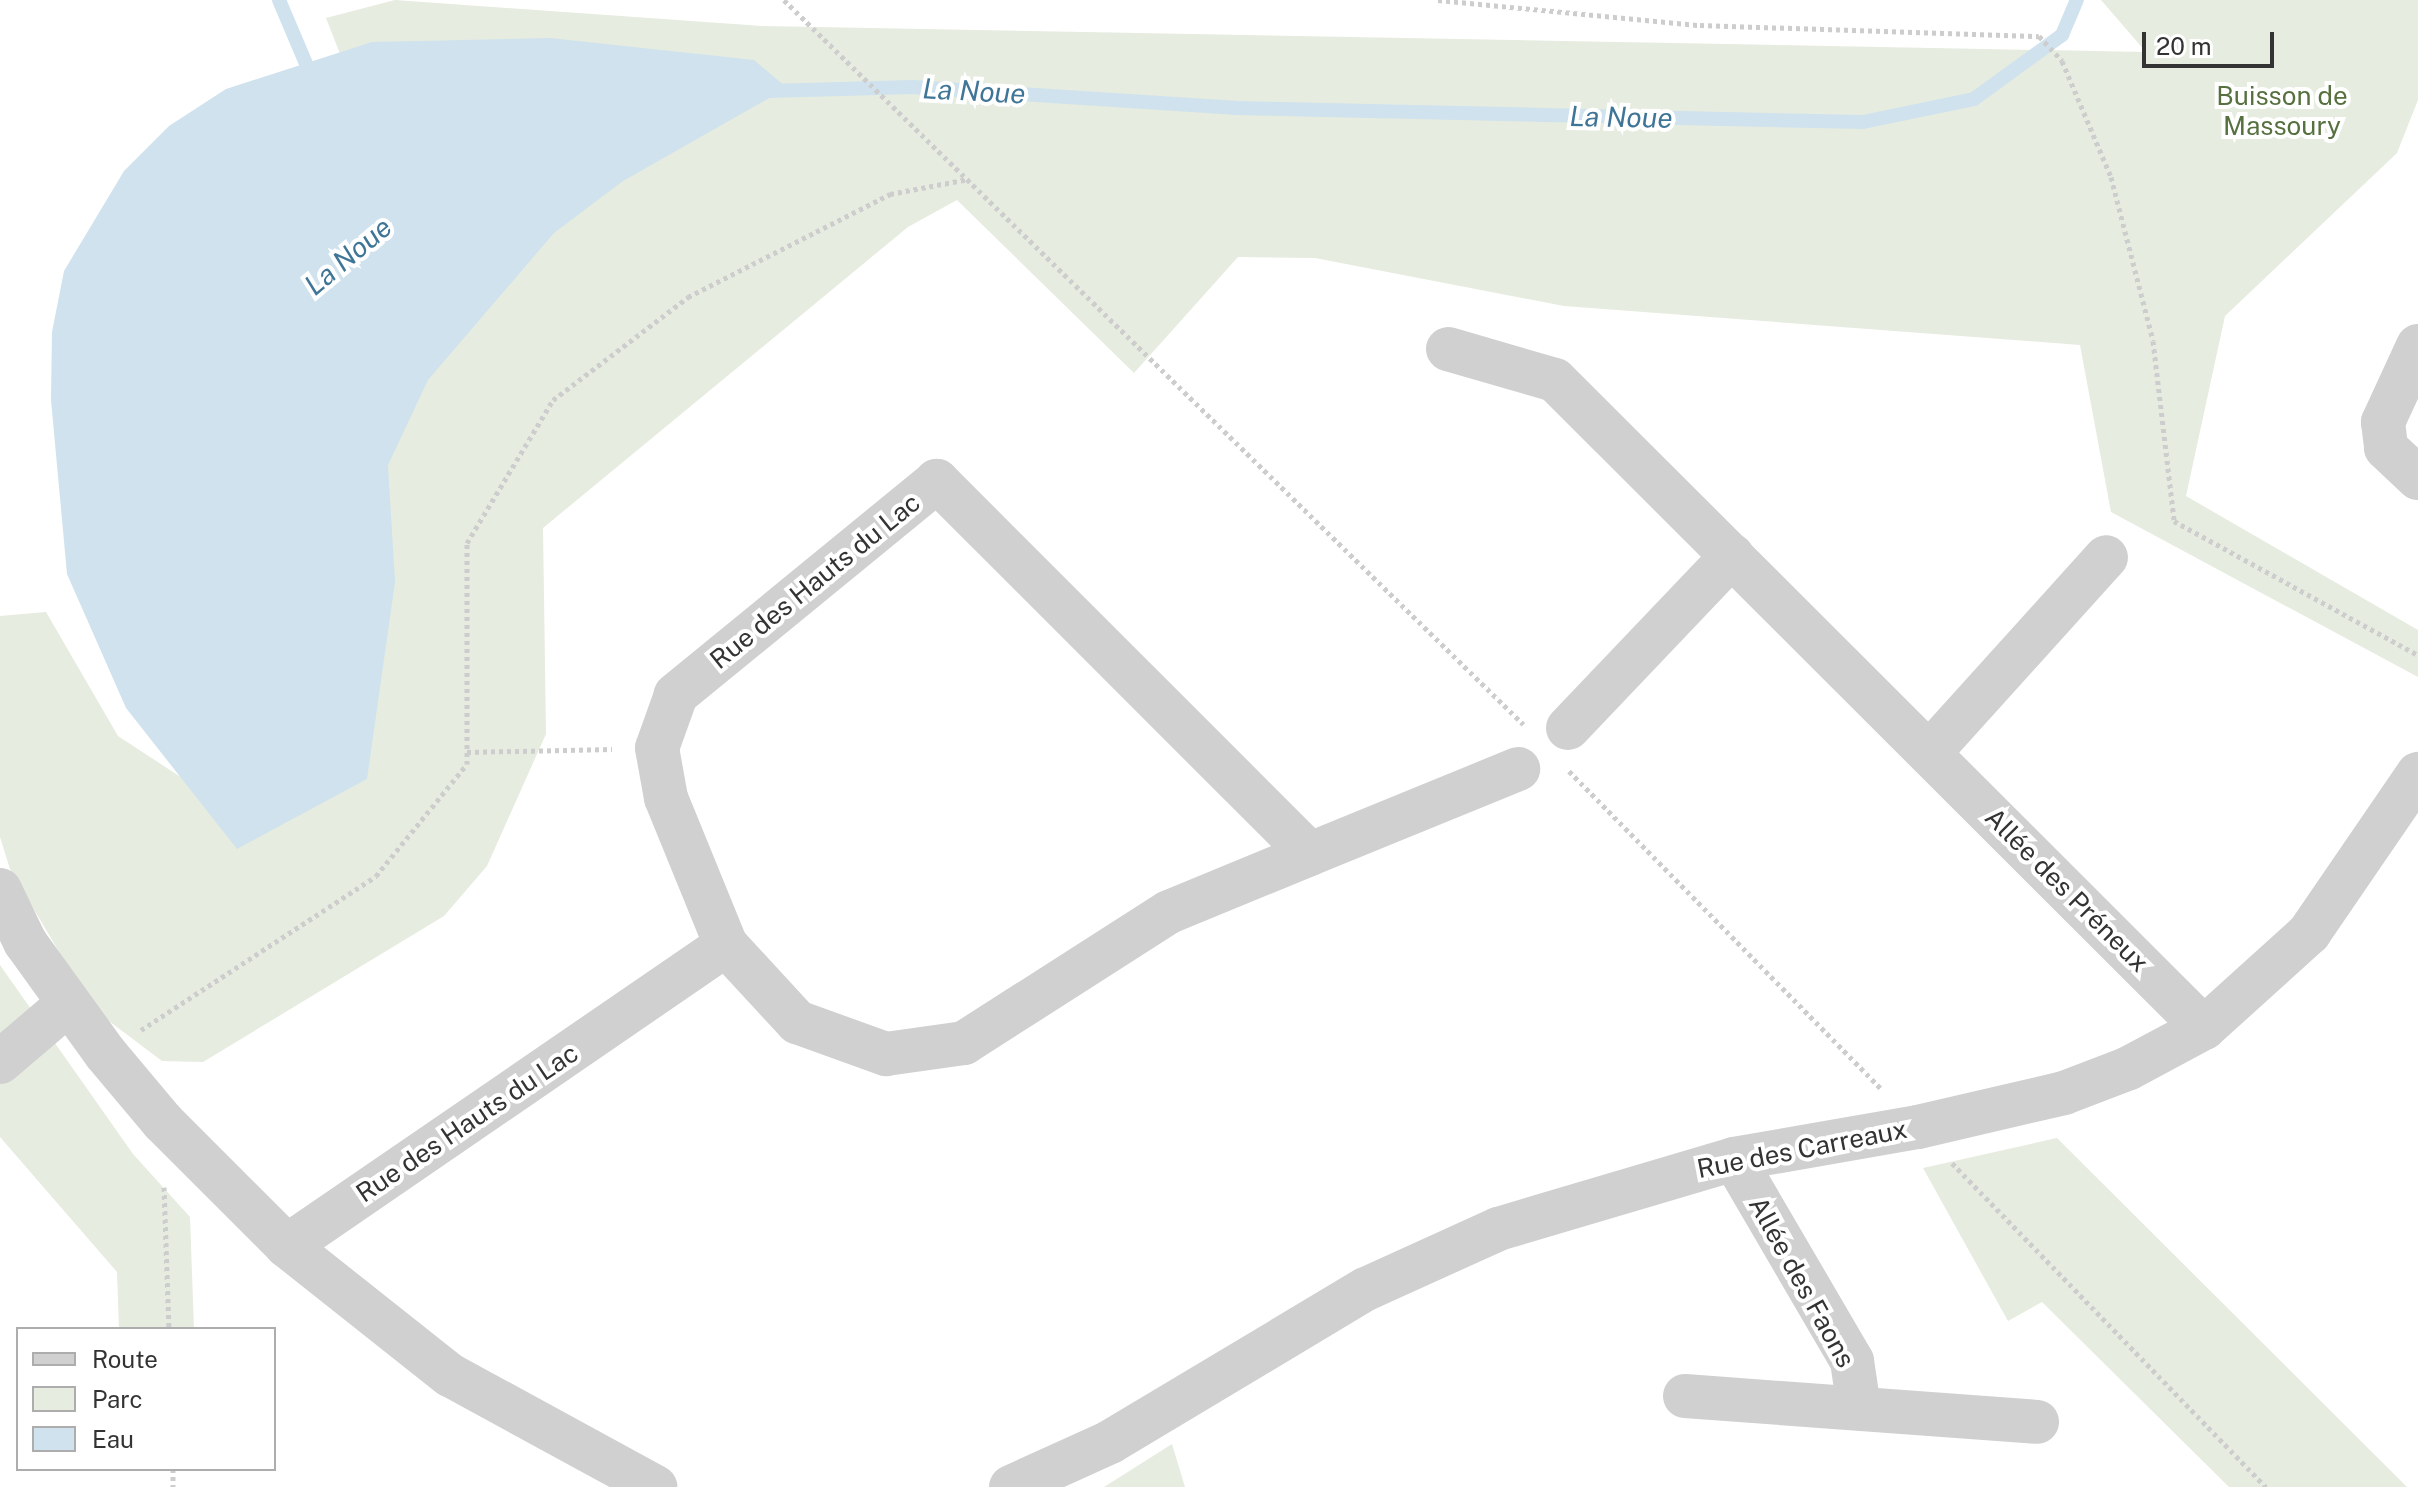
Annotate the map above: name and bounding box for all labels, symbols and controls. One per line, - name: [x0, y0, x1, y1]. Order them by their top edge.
- scale bar: [2146, 16, 2278, 66]
- text: 20 m: [2156, 32, 2212, 60]
- water label: La Noue: [922, 72, 1026, 110]
- park label: Buisson de Massoury: [2216, 80, 2348, 142]
- water label: La Noue: [1569, 99, 1673, 135]
- water label: La Noue: [298, 210, 398, 302]
- street label: Rue des Hauts du Lac: [703, 486, 927, 676]
- street label: Allée des Préneux: [1978, 801, 2156, 979]
- street label: Rue des Hauts du Lac: [350, 1037, 584, 1209]
- street label: Rue des Carreaux: [1694, 1113, 1910, 1185]
- street label: Allée des Faons: [1742, 1191, 1862, 1373]
- legend: [16, 1327, 276, 1471]
- text: Route: [92, 1345, 158, 1373]
- text: Parc: [92, 1385, 143, 1413]
- text: Eau: [92, 1425, 134, 1453]

